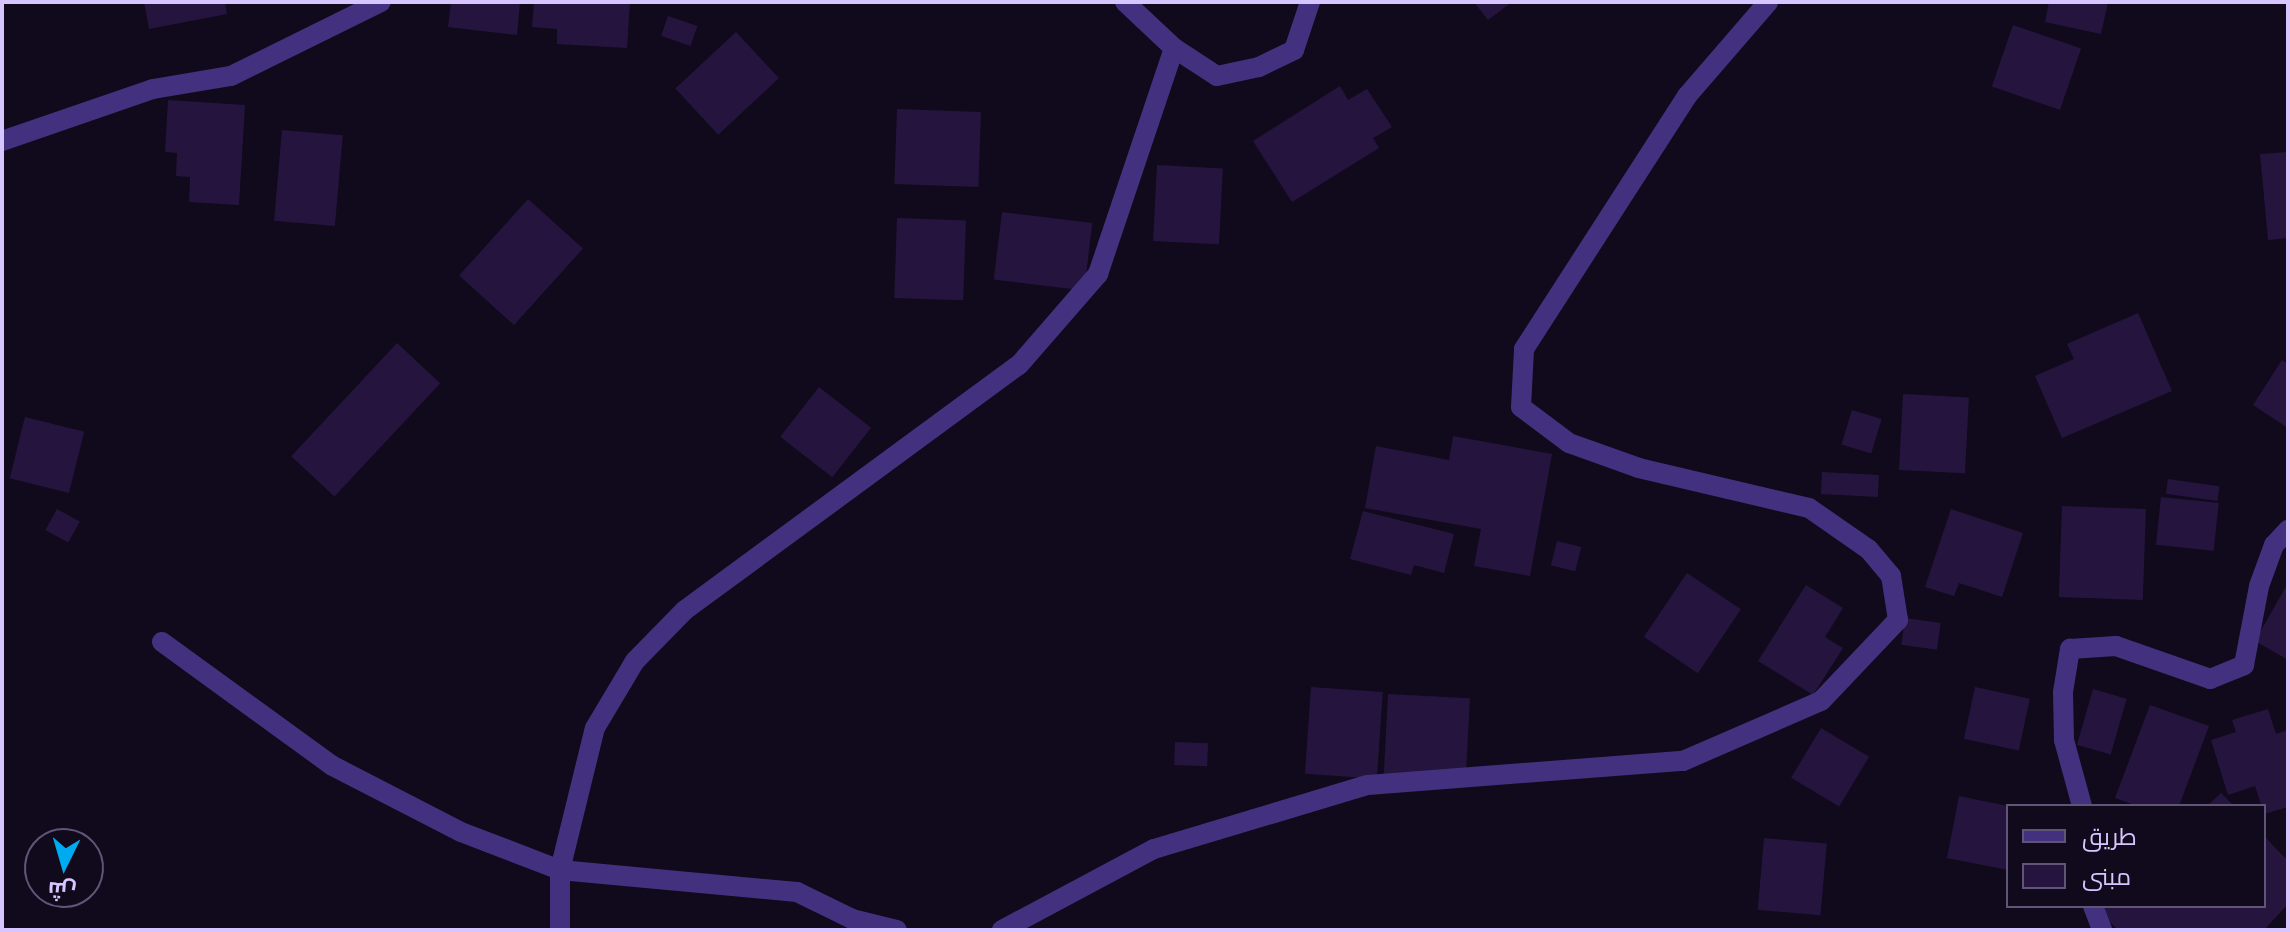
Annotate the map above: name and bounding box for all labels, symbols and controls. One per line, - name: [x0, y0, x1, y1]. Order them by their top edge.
- legend: [2006, 804, 2266, 908]
- text: طريق: [2082, 822, 2137, 852]
- north arrow: [24, 828, 104, 908]
- text: مبنى: [2082, 862, 2131, 892]
- text: ش: [47, 876, 77, 905]

